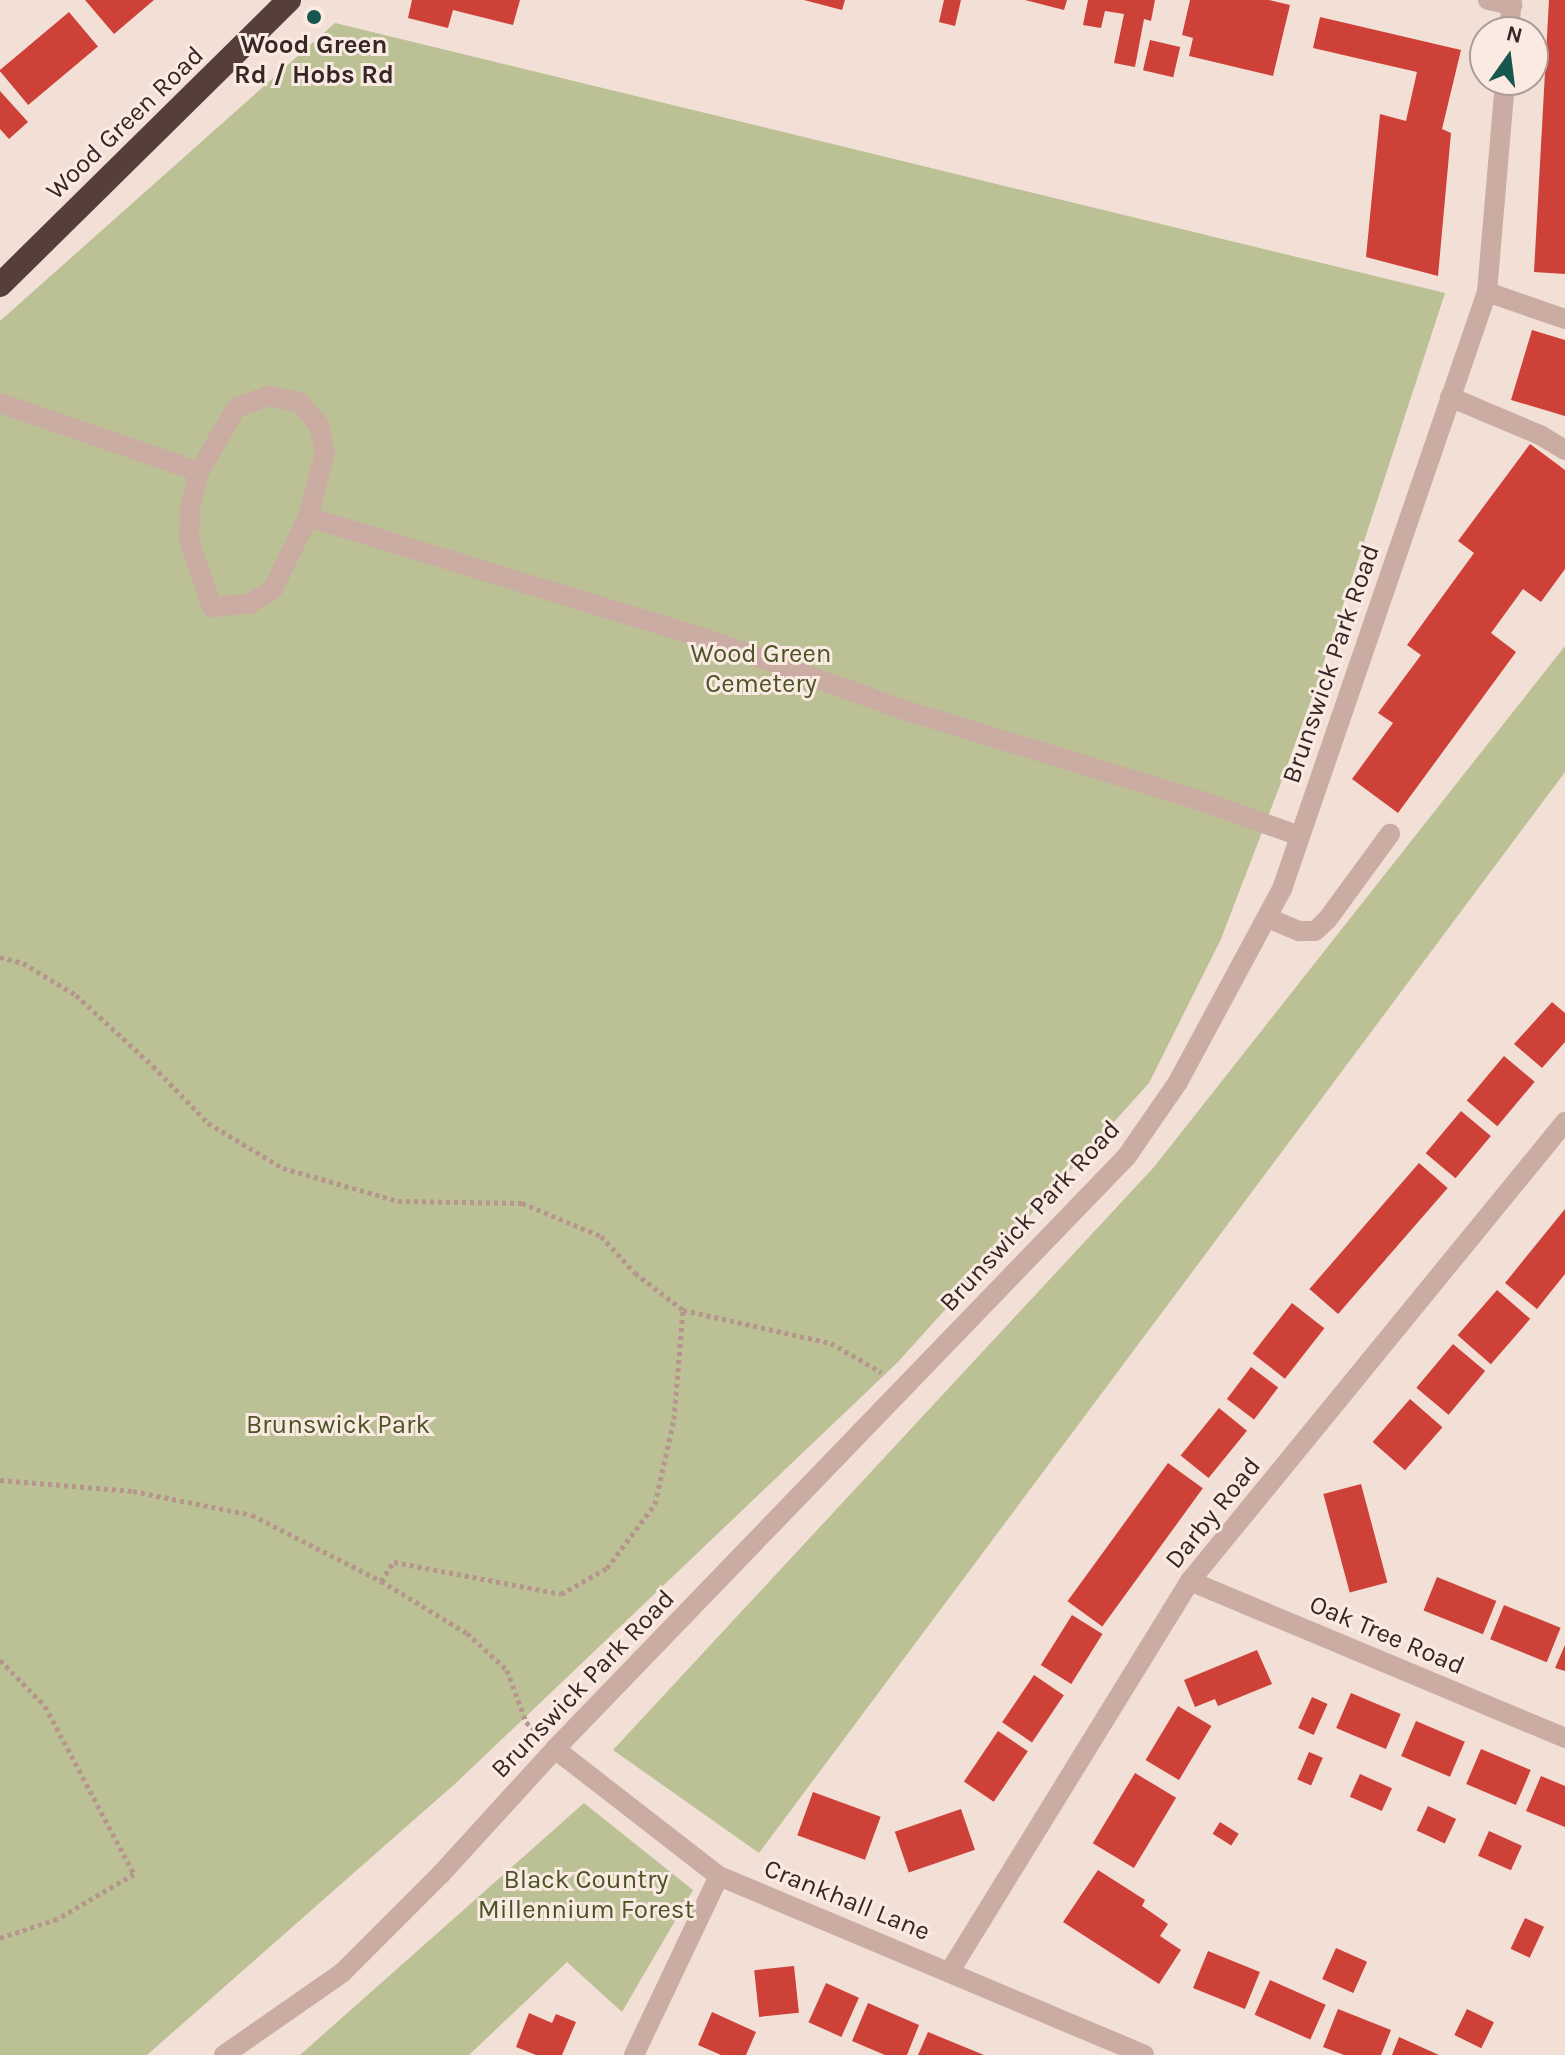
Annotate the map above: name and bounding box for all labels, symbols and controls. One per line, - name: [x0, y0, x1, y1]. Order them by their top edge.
- marker: Wood Green Rd / Hobs Rd: [305, 8, 323, 26]
- north arrow: [1469, 16, 1549, 96]
- text: N: [1504, 20, 1525, 49]
- place label: Wood Green Rd / Hobs Rd: [234, 29, 394, 90]
- street label: Wood Green Road: [40, 40, 210, 206]
- street label: Brunswick Park Road: [1276, 541, 1386, 787]
- park label: Wood Green Cemetery: [691, 638, 831, 700]
- street label: Brunswick Park Road: [933, 1114, 1127, 1318]
- park label: Brunswick Park: [246, 1409, 430, 1441]
- street label: Darby Road: [1159, 1451, 1267, 1575]
- street label: Brunswick Park Road: [485, 1583, 681, 1785]
- street label: Oak Tree Road: [1305, 1588, 1469, 1682]
- street label: Crankhall Lane: [759, 1853, 935, 1947]
- park label: Black Country Millennium Forest: [478, 1864, 694, 1926]

